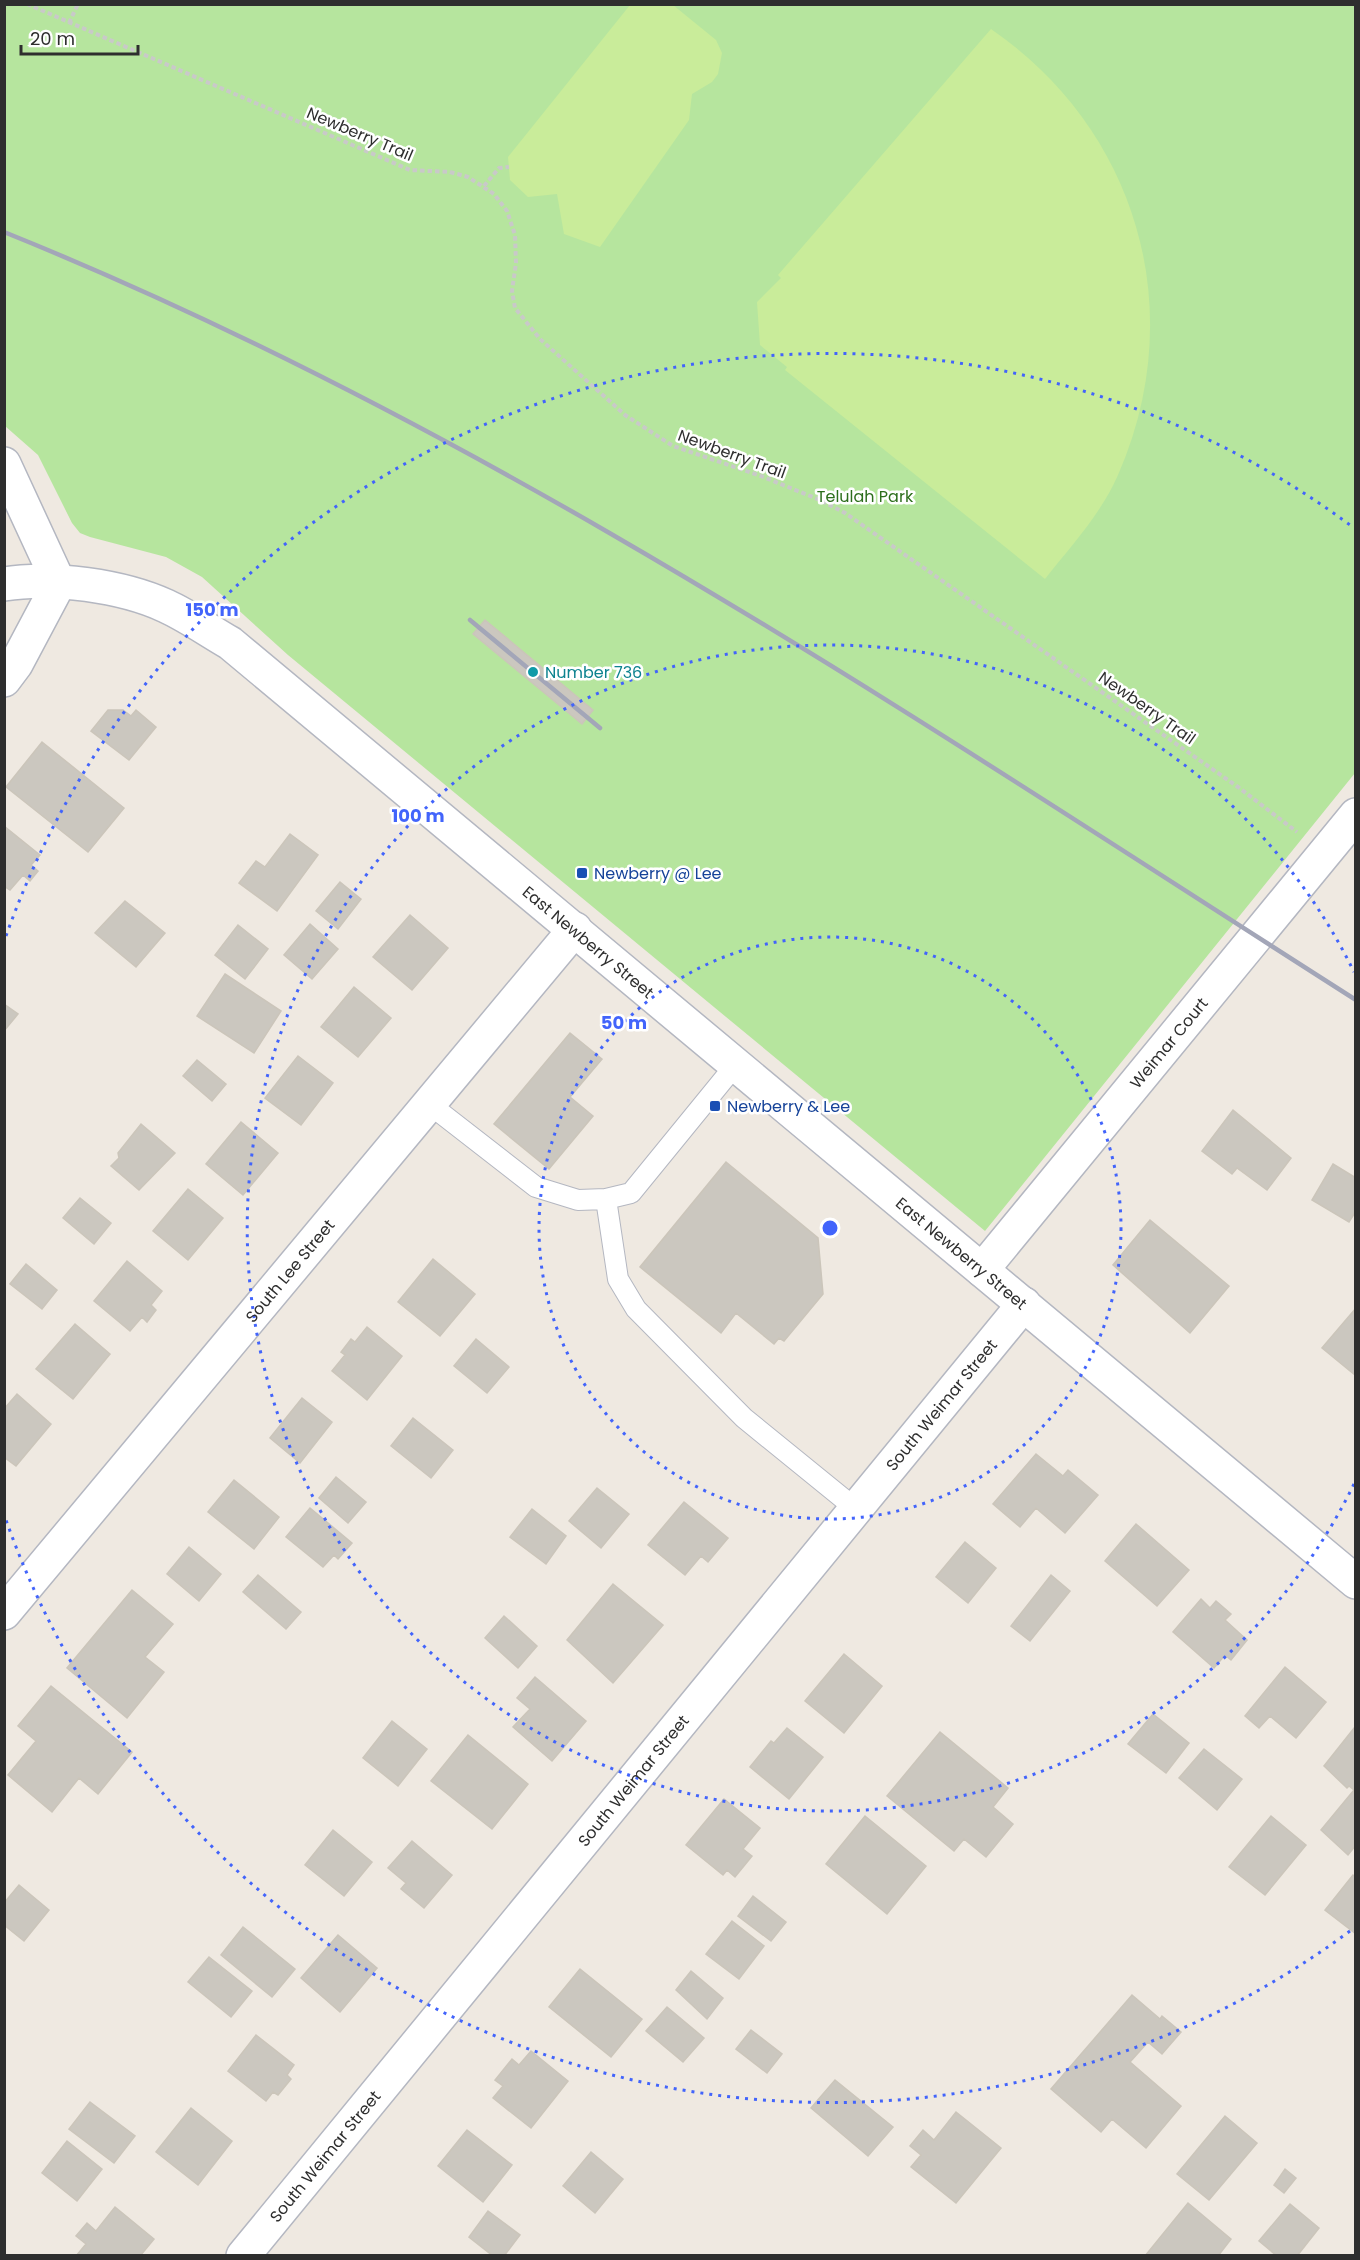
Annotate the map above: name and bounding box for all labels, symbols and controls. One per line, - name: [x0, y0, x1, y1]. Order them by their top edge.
- scale bar: [21, 18, 138, 56]
- text: 20 m: [30, 26, 75, 51]
- street label: Newberry Trail: [303, 101, 417, 167]
- street label: Newberry Trail: [675, 424, 789, 484]
- park label: Telulah Park: [817, 485, 914, 508]
- text: 150 m: [185, 597, 239, 622]
- place label: Number 736: [545, 661, 642, 684]
- marker: Number 736: [526, 665, 540, 679]
- street label: Newberry Trail: [1094, 666, 1200, 750]
- text: 100 m: [391, 803, 445, 828]
- place label: Newberry @ Lee: [594, 862, 722, 885]
- marker: Newberry @ Lee: [575, 866, 589, 880]
- street label: East Newberry Street: [518, 880, 659, 1004]
- street label: Weimar Court: [1124, 992, 1213, 1093]
- text: 50 m: [601, 1010, 647, 1035]
- place label: Newberry & Lee: [727, 1095, 850, 1118]
- marker: Newberry & Lee: [708, 1099, 722, 1113]
- street label: East Newberry Street: [891, 1192, 1032, 1315]
- street label: South Lee Street: [240, 1214, 340, 1327]
- centre of rings: [820, 1218, 840, 1238]
- street label: South Weimar Street: [880, 1334, 1002, 1476]
- street label: South Weimar Street: [572, 1710, 694, 1851]
- street label: South Weimar Street: [264, 2085, 386, 2227]

